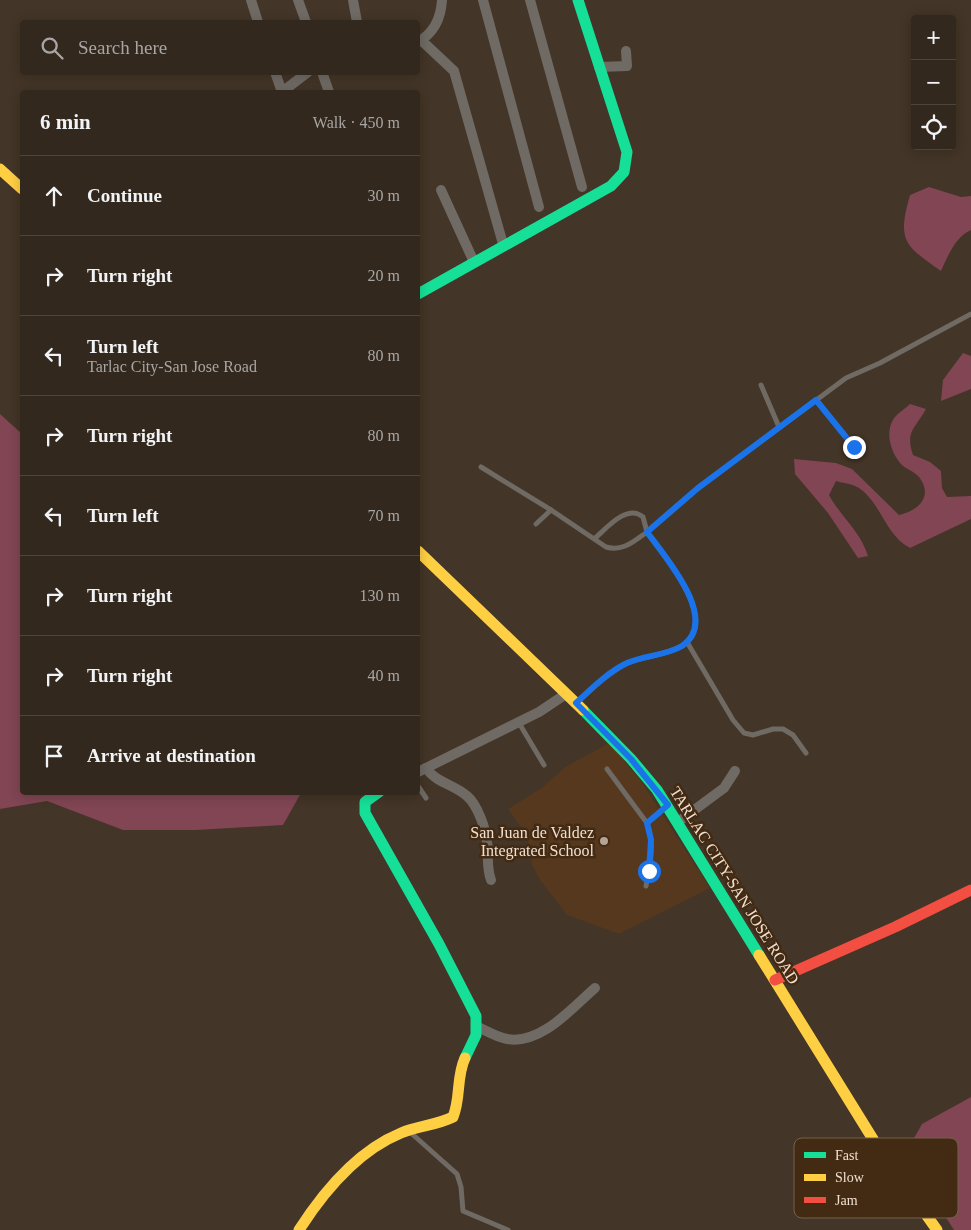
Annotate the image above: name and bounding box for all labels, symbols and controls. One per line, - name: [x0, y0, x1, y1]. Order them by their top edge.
- map controls: [911, 15, 956, 150]
- button: +: [911, 15, 956, 60]
- search box: [20, 20, 420, 75]
- icon: search: [38, 34, 66, 62]
- text: Search here: [78, 37, 167, 58]
- button: −: [911, 60, 956, 105]
- button: locate: [911, 105, 956, 150]
- text: 6 min: [40, 110, 91, 134]
- text: Walk · 450 m: [313, 114, 400, 131]
- icon: ahead: [40, 182, 68, 210]
- text: Continue: [87, 185, 162, 206]
- text: 30 m: [368, 187, 400, 204]
- icon: right: [40, 262, 68, 290]
- text: Turn right: [87, 265, 172, 286]
- text: 20 m: [368, 267, 400, 284]
- text: Turn left: [87, 336, 159, 357]
- icon: left: [40, 342, 68, 370]
- text: 80 m: [368, 347, 400, 364]
- text: Tarlac City-San Jose Road: [87, 358, 257, 375]
- icon: right: [40, 422, 68, 450]
- text: Turn right: [87, 425, 172, 446]
- text: 80 m: [368, 427, 400, 444]
- route end: [843, 436, 866, 459]
- icon: left: [40, 502, 68, 530]
- text: Turn left: [87, 505, 159, 526]
- text: 70 m: [368, 507, 400, 524]
- icon: right: [40, 582, 68, 610]
- text: Turn right: [87, 585, 172, 606]
- text: 130 m: [360, 587, 400, 604]
- icon: right: [40, 662, 68, 690]
- text: Turn right: [87, 665, 172, 686]
- text: 40 m: [368, 667, 400, 684]
- icon: arrive: [40, 742, 68, 770]
- text: Arrive at destination: [87, 745, 256, 766]
- street label: TARLAC CITY-SAN JOSE ROAD: [667, 783, 803, 987]
- place label: San Juan de Valdez Integrated School: [470, 824, 595, 860]
- marker: San Juan de Valdez Integrated School: [598, 835, 610, 847]
- route start: [638, 860, 661, 883]
- legend: [794, 1138, 958, 1218]
- text: Fast: [835, 1148, 858, 1163]
- text: Slow: [835, 1170, 865, 1185]
- text: Jam: [835, 1193, 858, 1208]

